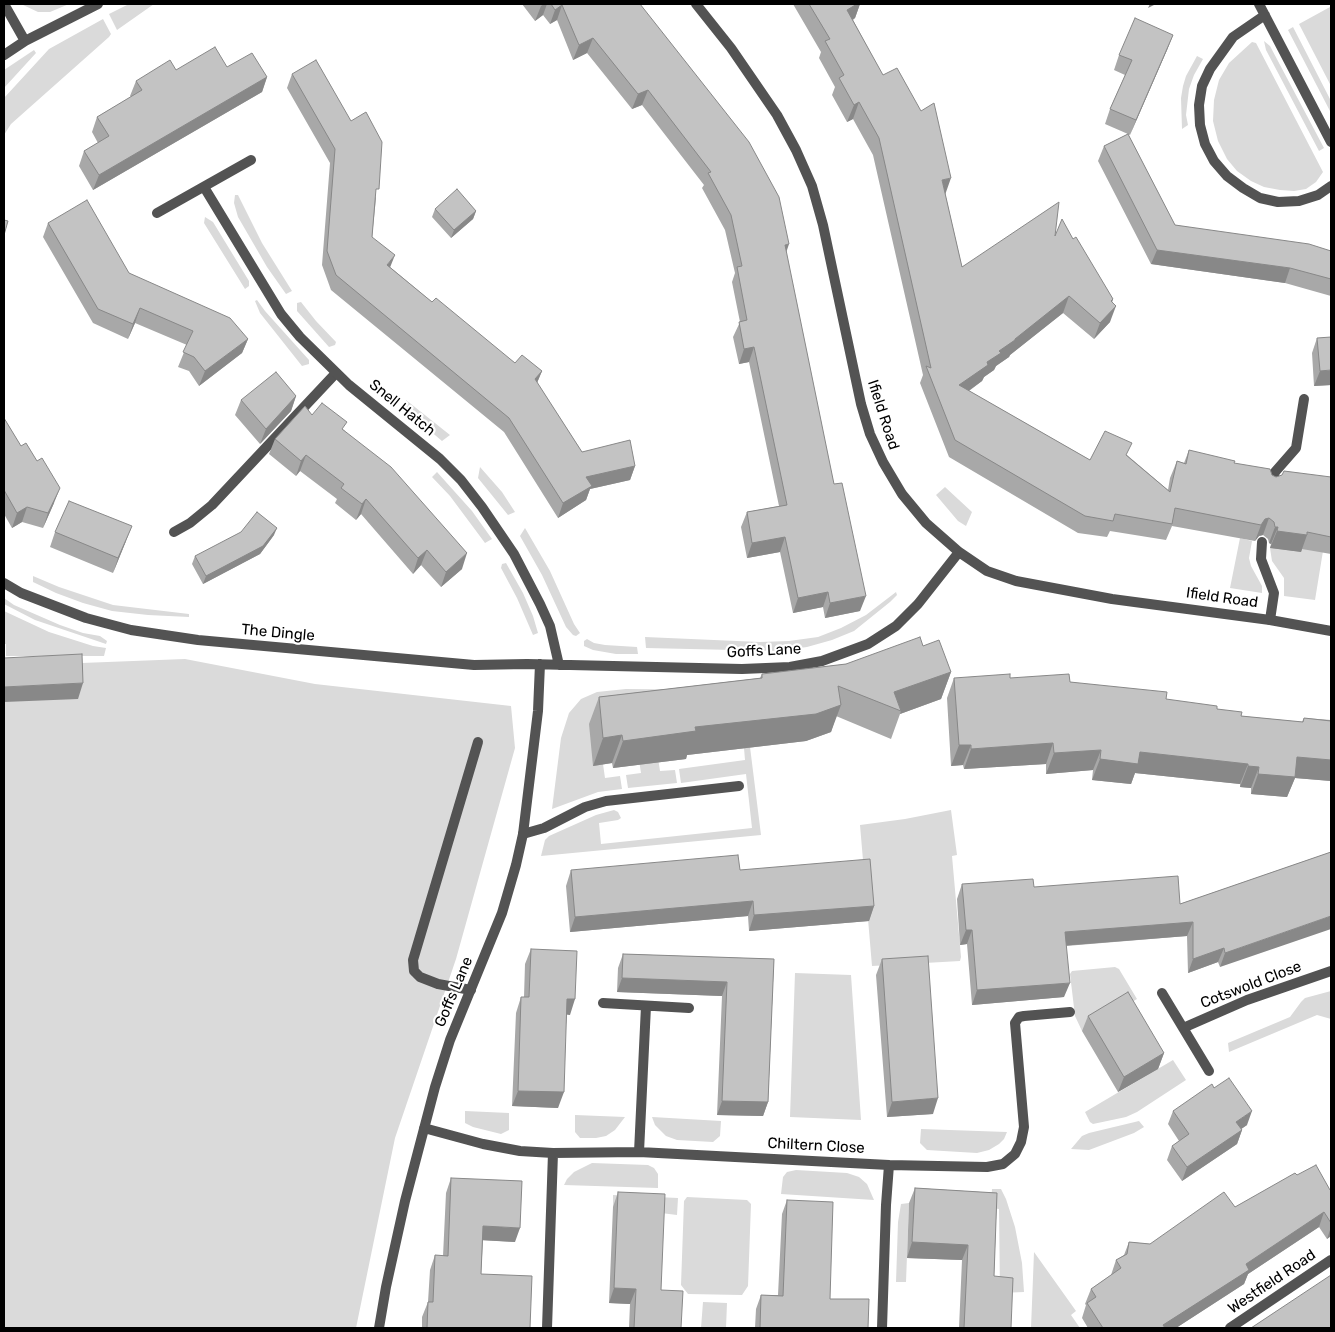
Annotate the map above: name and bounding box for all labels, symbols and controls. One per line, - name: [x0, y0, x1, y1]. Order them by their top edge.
- street label: Snell Hatch: [365, 376, 439, 440]
- street label: Ifield Road: [863, 378, 903, 452]
- street label: Ifield Road: [1185, 584, 1259, 612]
- street label: The Dingle: [241, 621, 315, 645]
- street label: Goffs Lane: [726, 640, 802, 662]
- street label: Goffs Lane: [431, 954, 477, 1030]
- street label: Cotswold Close: [1198, 957, 1304, 1013]
- street label: Chiltern Close: [767, 1134, 865, 1158]
- street label: Westfield Road: [1225, 1246, 1319, 1318]

